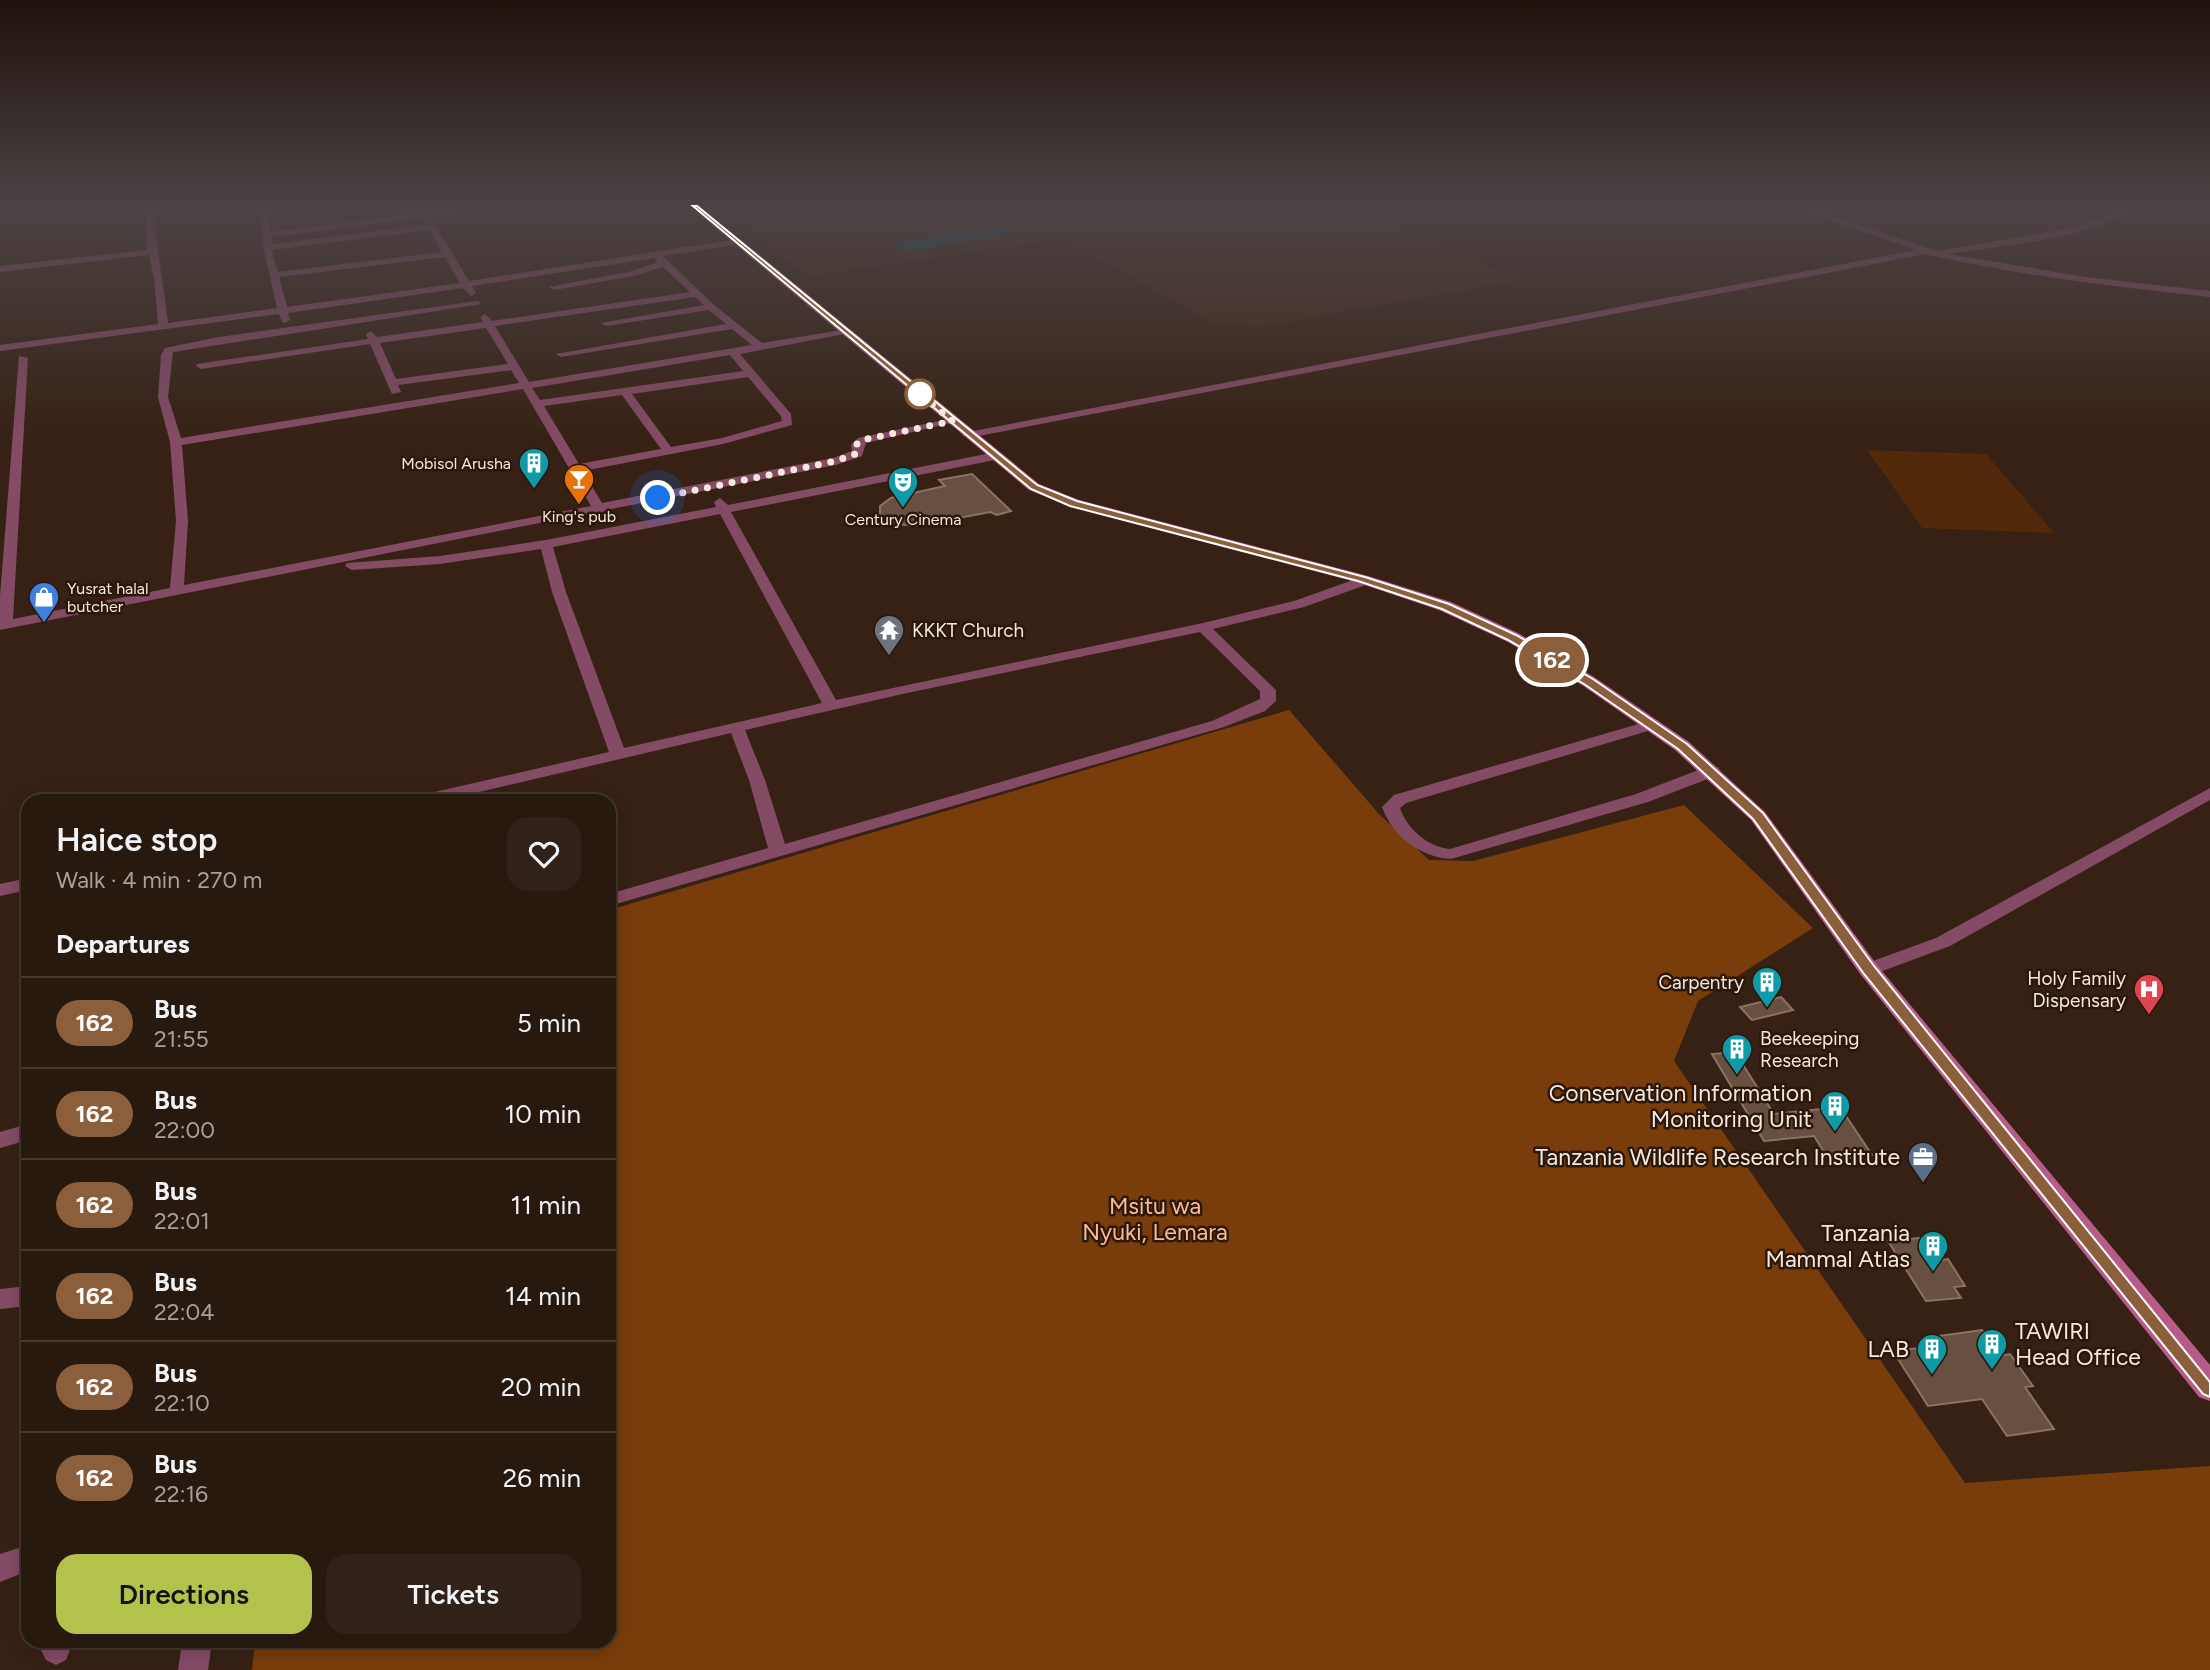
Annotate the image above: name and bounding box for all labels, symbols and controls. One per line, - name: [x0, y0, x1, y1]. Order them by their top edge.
- unlabelled marker: [905, 379, 935, 409]
- building icon: Mobisol Arusha: [517, 446, 551, 490]
- place label: Mobisol Arusha: [401, 454, 511, 473]
- bar icon: King's pub: [562, 462, 596, 506]
- theatre icon: Century Cinema: [886, 465, 920, 509]
- your location: [640, 480, 675, 515]
- place label: King's pub: [542, 507, 616, 526]
- place label: Century Cinema: [845, 510, 961, 529]
- place label: Yusrat halal butcher: [67, 579, 148, 616]
- shop icon: Yusrat halal butcher: [27, 580, 61, 624]
- temple icon: KKKT Church: [872, 613, 906, 657]
- place label: KKKT Church: [912, 619, 1024, 642]
- line badge: 162: [1512, 637, 1592, 683]
- text: 162: [1533, 645, 1571, 674]
- button: heart: [507, 817, 581, 891]
- text: Haice stop: [56, 820, 217, 859]
- text: Walk · 4 min · 270 m: [56, 866, 262, 894]
- text: Departures: [56, 928, 190, 960]
- building icon: Carpentry: [1750, 965, 1784, 1009]
- place label: Holy Family Dispensary: [2027, 967, 2126, 1012]
- place label: Carpentry: [1658, 971, 1744, 994]
- hospital icon: Holy Family Dispensary: [2132, 972, 2166, 1016]
- text: Bus: [154, 993, 197, 1025]
- text: 5 min: [517, 1007, 581, 1039]
- text: 162: [76, 1008, 113, 1037]
- text: 21:55: [154, 1025, 209, 1053]
- place label: Beekeeping Research: [1760, 1027, 1860, 1072]
- building icon: Beekeeping Research: [1720, 1032, 1754, 1076]
- place label: Conservation Information Monitoring Unit: [1549, 1079, 1812, 1133]
- text: Bus: [154, 1084, 197, 1116]
- building icon: Conservation Information Monitoring Unit: [1818, 1089, 1852, 1133]
- text: 10 min: [505, 1098, 581, 1130]
- text: 162: [76, 1099, 113, 1128]
- text: 22:00: [154, 1116, 215, 1144]
- office icon: Tanzania Wildlife Research Institute: [1906, 1140, 1940, 1184]
- place label: Tanzania Wildlife Research Institute: [1535, 1143, 1900, 1171]
- text: Bus: [154, 1175, 197, 1207]
- text: 11 min: [510, 1189, 581, 1221]
- text: 162: [76, 1190, 113, 1219]
- park label: Msitu wa Nyuki, Lemara: [1082, 1192, 1228, 1246]
- text: 22:01: [154, 1207, 210, 1235]
- place label: Tanzania Mammal Atlas: [1765, 1219, 1910, 1273]
- building icon: Tanzania Mammal Atlas: [1916, 1229, 1950, 1273]
- text: Bus: [154, 1266, 197, 1298]
- text: 14 min: [505, 1280, 581, 1312]
- text: 162: [76, 1281, 113, 1310]
- text: 22:04: [154, 1298, 215, 1326]
- place label: TAWIRI Head Office: [2015, 1317, 2141, 1371]
- building icon: TAWIRI Head Office: [1975, 1327, 2009, 1371]
- building icon: LAB: [1915, 1332, 1949, 1376]
- place label: LAB: [1867, 1335, 1909, 1363]
- text: Bus: [154, 1357, 197, 1389]
- text: 20 min: [501, 1371, 581, 1403]
- text: 162: [76, 1372, 113, 1401]
- text: 22:10: [154, 1389, 210, 1417]
- text: Bus: [154, 1448, 197, 1480]
- text: 26 min: [503, 1462, 581, 1494]
- text: 162: [76, 1463, 113, 1492]
- text: 22:16: [154, 1480, 208, 1508]
- button: Directions: [56, 1554, 312, 1634]
- button: Tickets: [326, 1554, 581, 1634]

